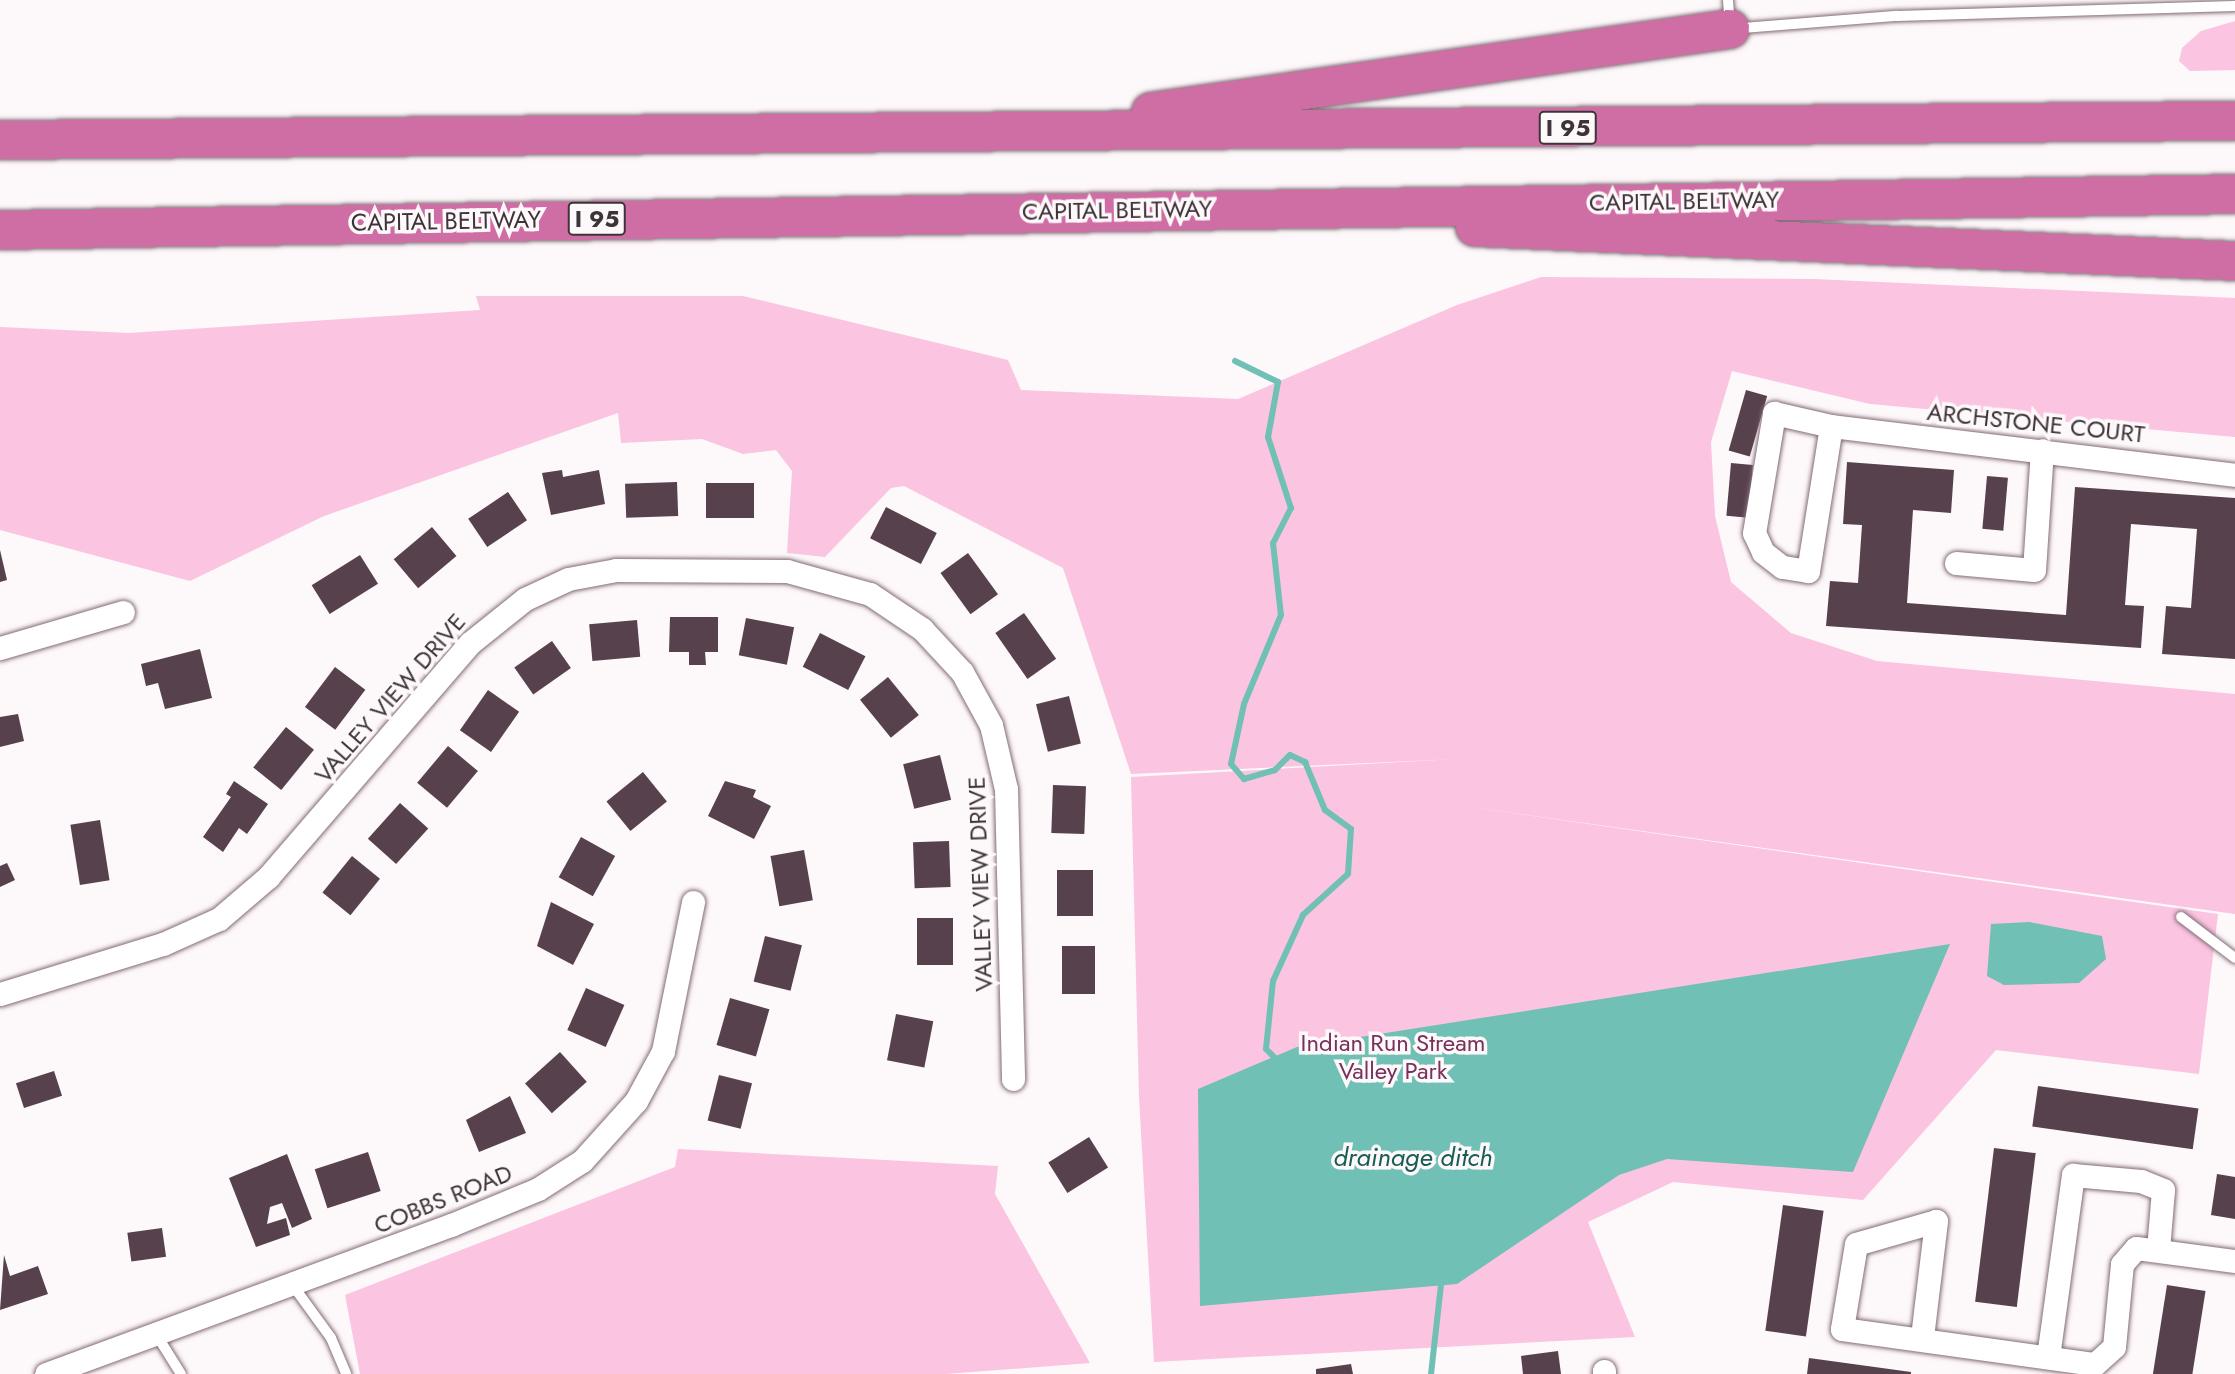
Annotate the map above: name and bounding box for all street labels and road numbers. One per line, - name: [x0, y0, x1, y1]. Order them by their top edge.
- road number: I 95: [1538, 108, 1598, 148]
- street label: CAPITAL BELTWAY: [1589, 185, 1779, 217]
- street label: CAPITAL BELTWAY: [1022, 194, 1212, 226]
- road number: I 95: [567, 200, 627, 238]
- street label: CAPITAL BELTWAY: [351, 205, 541, 237]
- street label: ARCHSTONE COURT: [1926, 397, 2146, 449]
- street label: VALLEY VIEW DRIVE: [309, 607, 471, 789]
- street label: VALLEY VIEW DRIVE: [962, 776, 998, 992]
- street label: COBBS ROAD: [370, 1158, 516, 1240]

